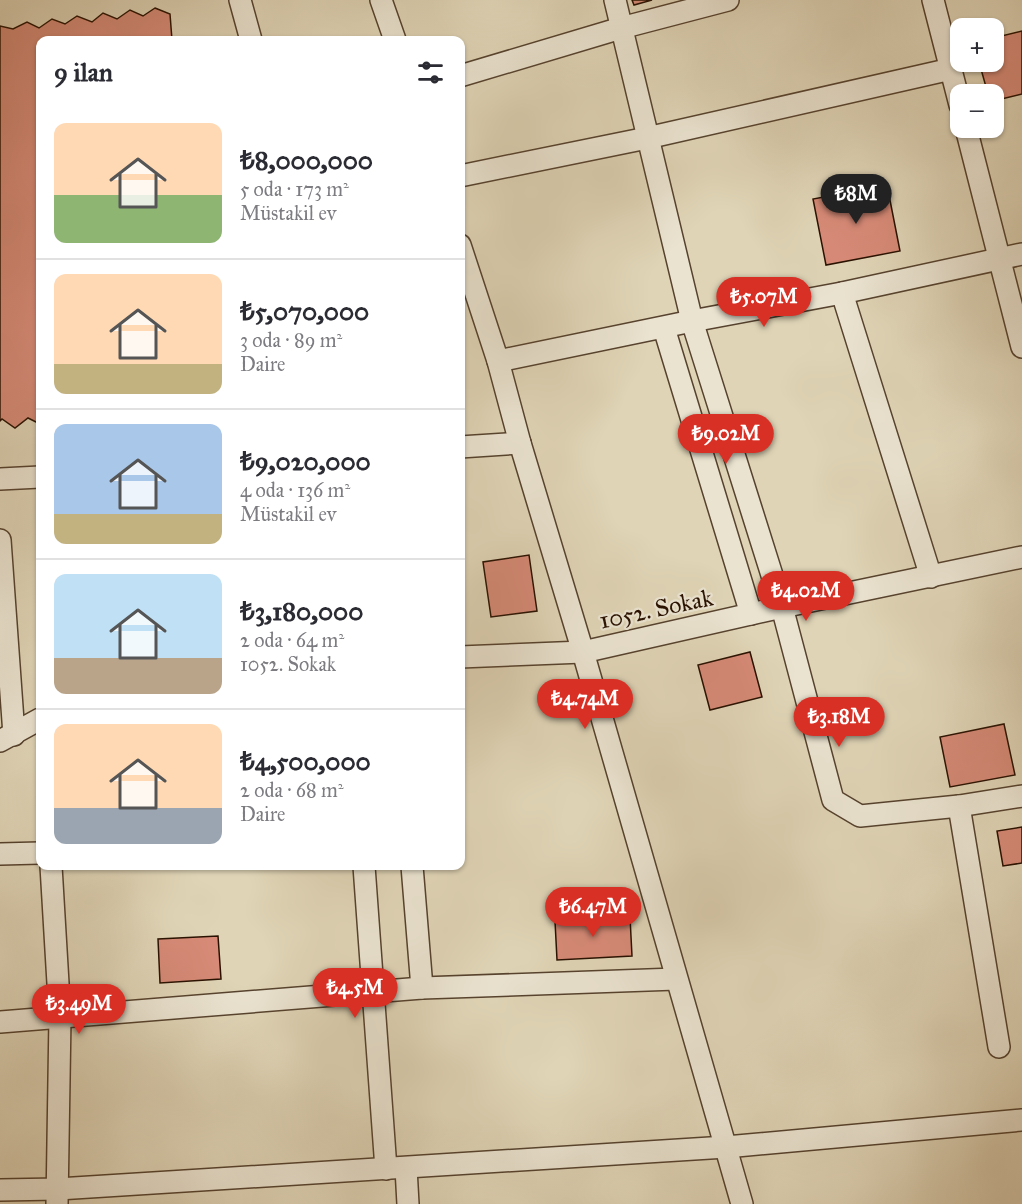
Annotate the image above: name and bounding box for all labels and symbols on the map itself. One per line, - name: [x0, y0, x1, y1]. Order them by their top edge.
- pin: ₺8M: [827, 174, 885, 225]
- pin: ₺5.07M: [715, 277, 813, 328]
- pin: ₺9.02M: [677, 414, 775, 465]
- pin: ₺4.02M: [757, 571, 855, 622]
- street label: 1052. Sokak: [596, 582, 716, 636]
- pin: ₺4.74M: [536, 679, 634, 730]
- pin: ₺3.18M: [790, 697, 888, 748]
- pin: ₺6.47M: [544, 887, 642, 938]
- pin: ₺4.5M: [313, 968, 397, 1019]
- pin: ₺3.49M: [30, 984, 128, 1035]

